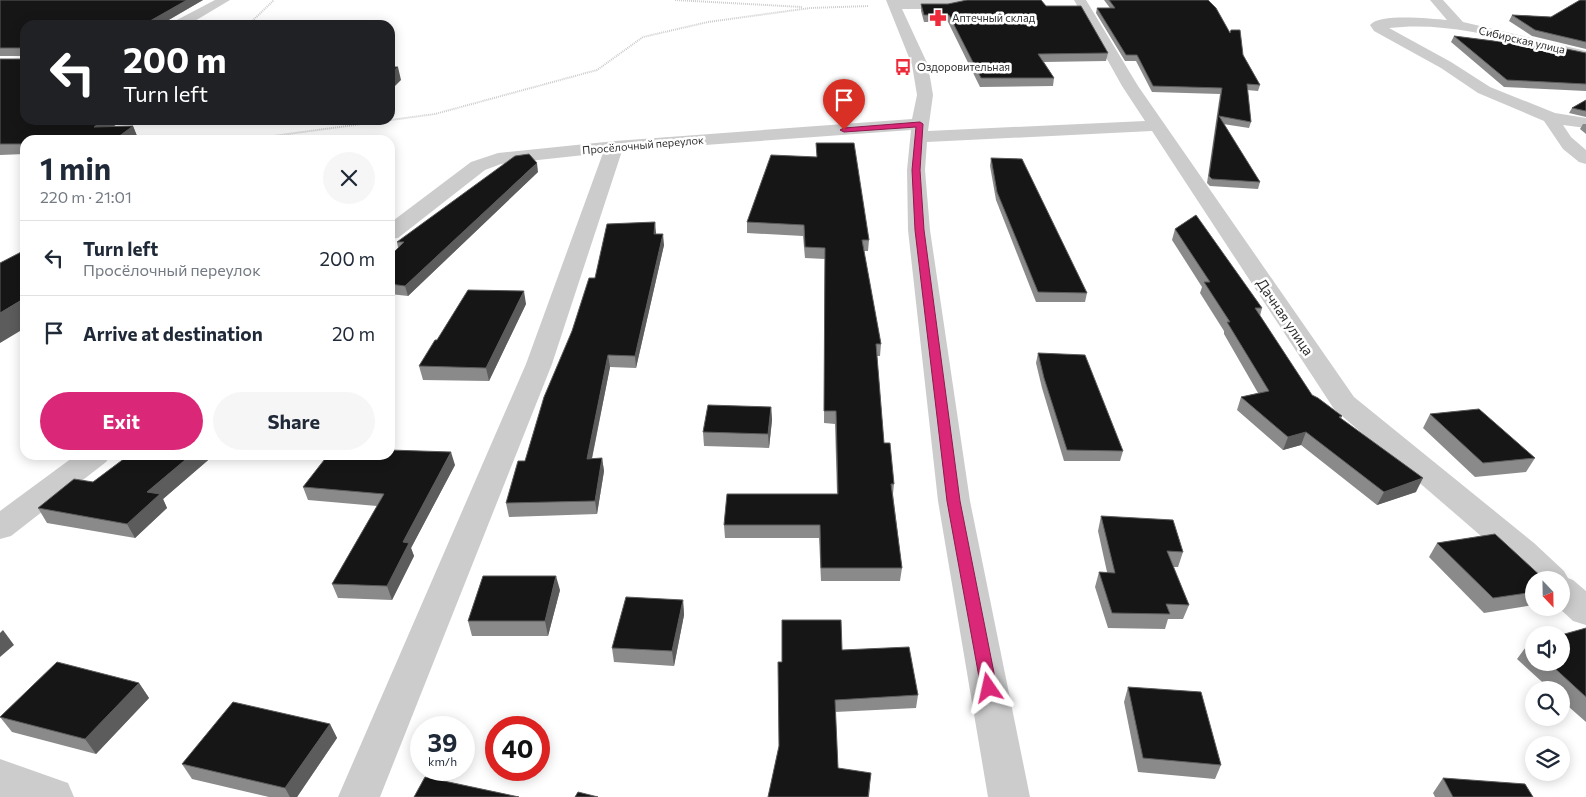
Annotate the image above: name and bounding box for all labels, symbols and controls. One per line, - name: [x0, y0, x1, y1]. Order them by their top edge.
- pharmacy icon: Аптечный склад: [928, 8, 948, 28]
- place label: Аптечный склад: [952, 11, 1036, 24]
- street label: Сибирская улица: [1478, 23, 1567, 56]
- text: 200 m: [123, 37, 226, 80]
- icon: left: [40, 40, 105, 105]
- bus stop icon: Оздоровительная: [893, 57, 913, 77]
- place label: Оздоровительная: [917, 60, 1010, 73]
- pin: [823, 79, 865, 130]
- text: Turn left: [123, 80, 208, 107]
- icon: arrive: [830, 86, 858, 114]
- street label: Просёлочный переулок: [582, 133, 704, 156]
- text: 1 min: [40, 149, 111, 186]
- button: close: [323, 152, 375, 204]
- text: 220 m · 21:01: [40, 187, 132, 206]
- text: Turn left: [83, 237, 158, 260]
- icon: left: [40, 244, 68, 272]
- text: 200 m: [320, 247, 375, 270]
- text: Просёлочный переулок: [83, 260, 261, 279]
- street label: Дачная улица: [1253, 275, 1317, 358]
- icon: arrive: [40, 319, 68, 347]
- text: Arrive at destination: [83, 322, 263, 345]
- text: 20 m: [332, 322, 375, 345]
- button: Exit: [40, 392, 203, 450]
- button: Share: [213, 392, 375, 450]
- north arrow: [1525, 571, 1570, 616]
- map controls: [1525, 571, 1570, 781]
- button: sound: [1525, 626, 1570, 671]
- position arrow: [962, 661, 1014, 713]
- button: search: [1525, 681, 1570, 726]
- speed limit sign: 40: [485, 716, 550, 781]
- text: 39: [428, 727, 458, 757]
- button: layers: [1525, 736, 1570, 781]
- text: km/h: [428, 754, 457, 768]

